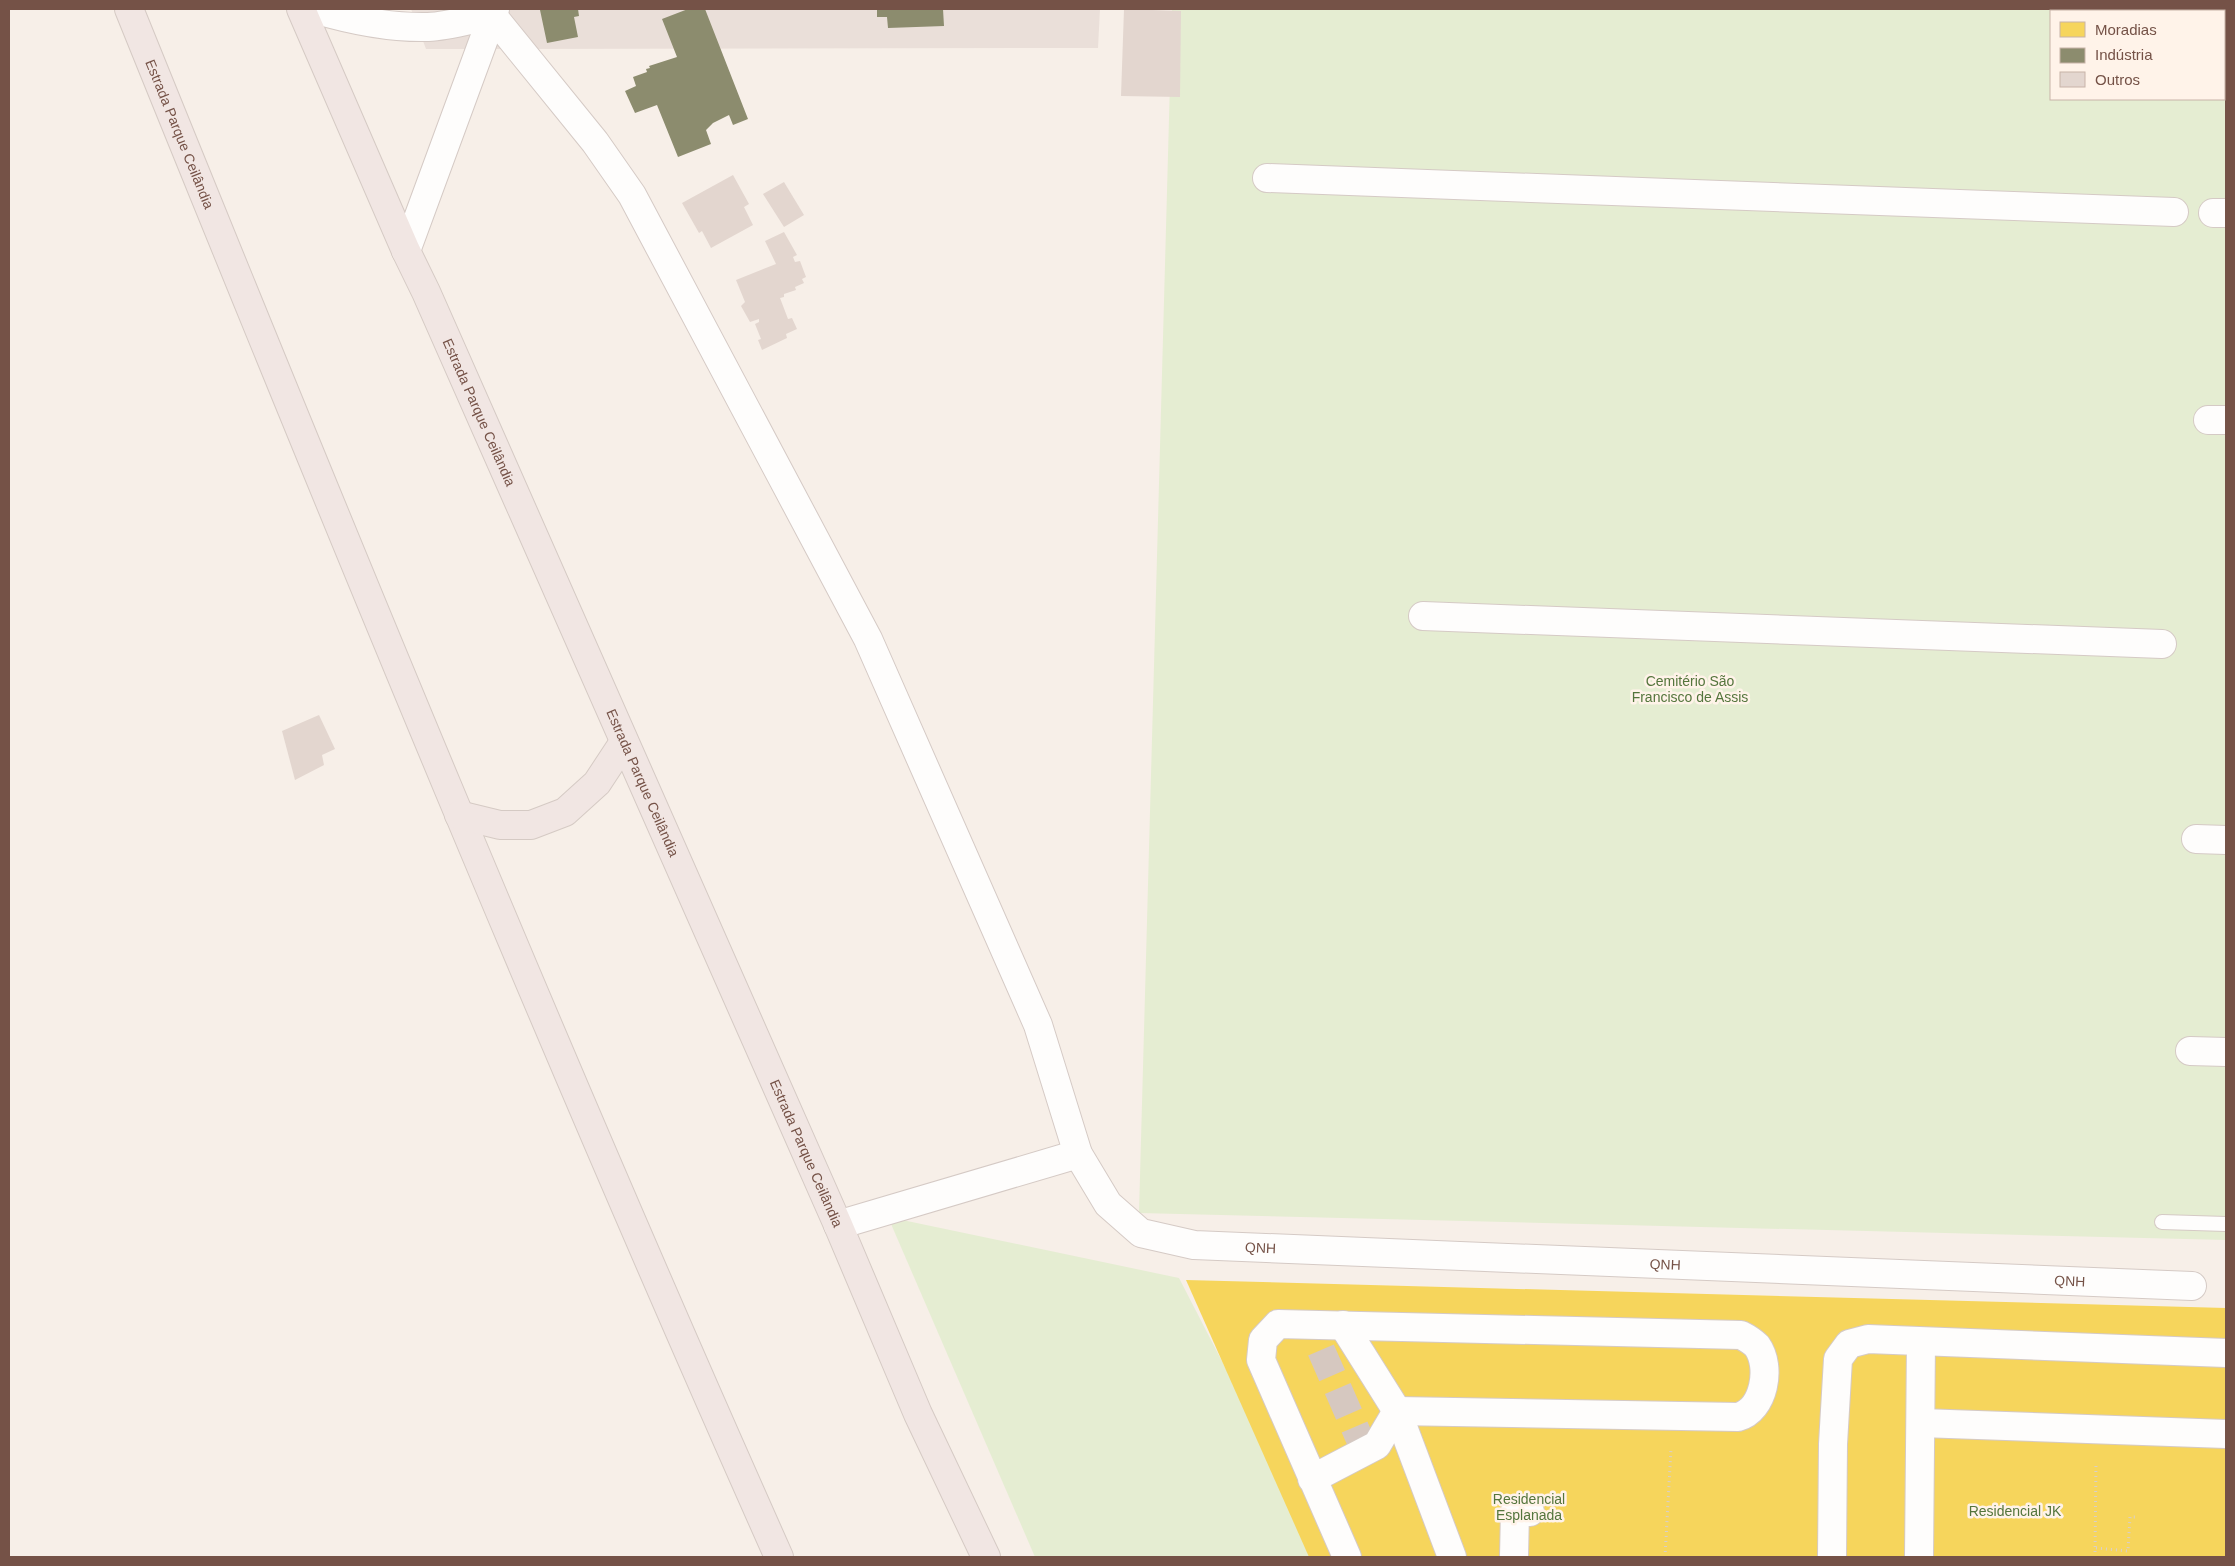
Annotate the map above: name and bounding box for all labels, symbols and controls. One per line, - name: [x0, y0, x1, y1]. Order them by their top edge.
- legend: [2050, 10, 2225, 100]
- text: Moradias: [2095, 21, 2157, 38]
- text: Indústria: [2095, 46, 2153, 63]
- street label: Estrada Parque Ceilândia: [142, 57, 217, 211]
- text: Outros: [2095, 71, 2140, 88]
- street label: Estrada Parque Ceilândia: [440, 336, 519, 489]
- park label: Cemitério São Francisco de Assis: [1632, 673, 1748, 705]
- street label: Estrada Parque Ceilândia: [603, 707, 682, 859]
- street label: Estrada Parque Ceilândia: [767, 1077, 846, 1230]
- street label: QNH: [1245, 1239, 1276, 1256]
- street label: QNH: [1649, 1256, 1681, 1273]
- street label: QNH: [2054, 1272, 2086, 1290]
- park label: Residencial Esplanada: [1493, 1491, 1565, 1523]
- park label: Residencial JK: [1969, 1503, 2062, 1519]

